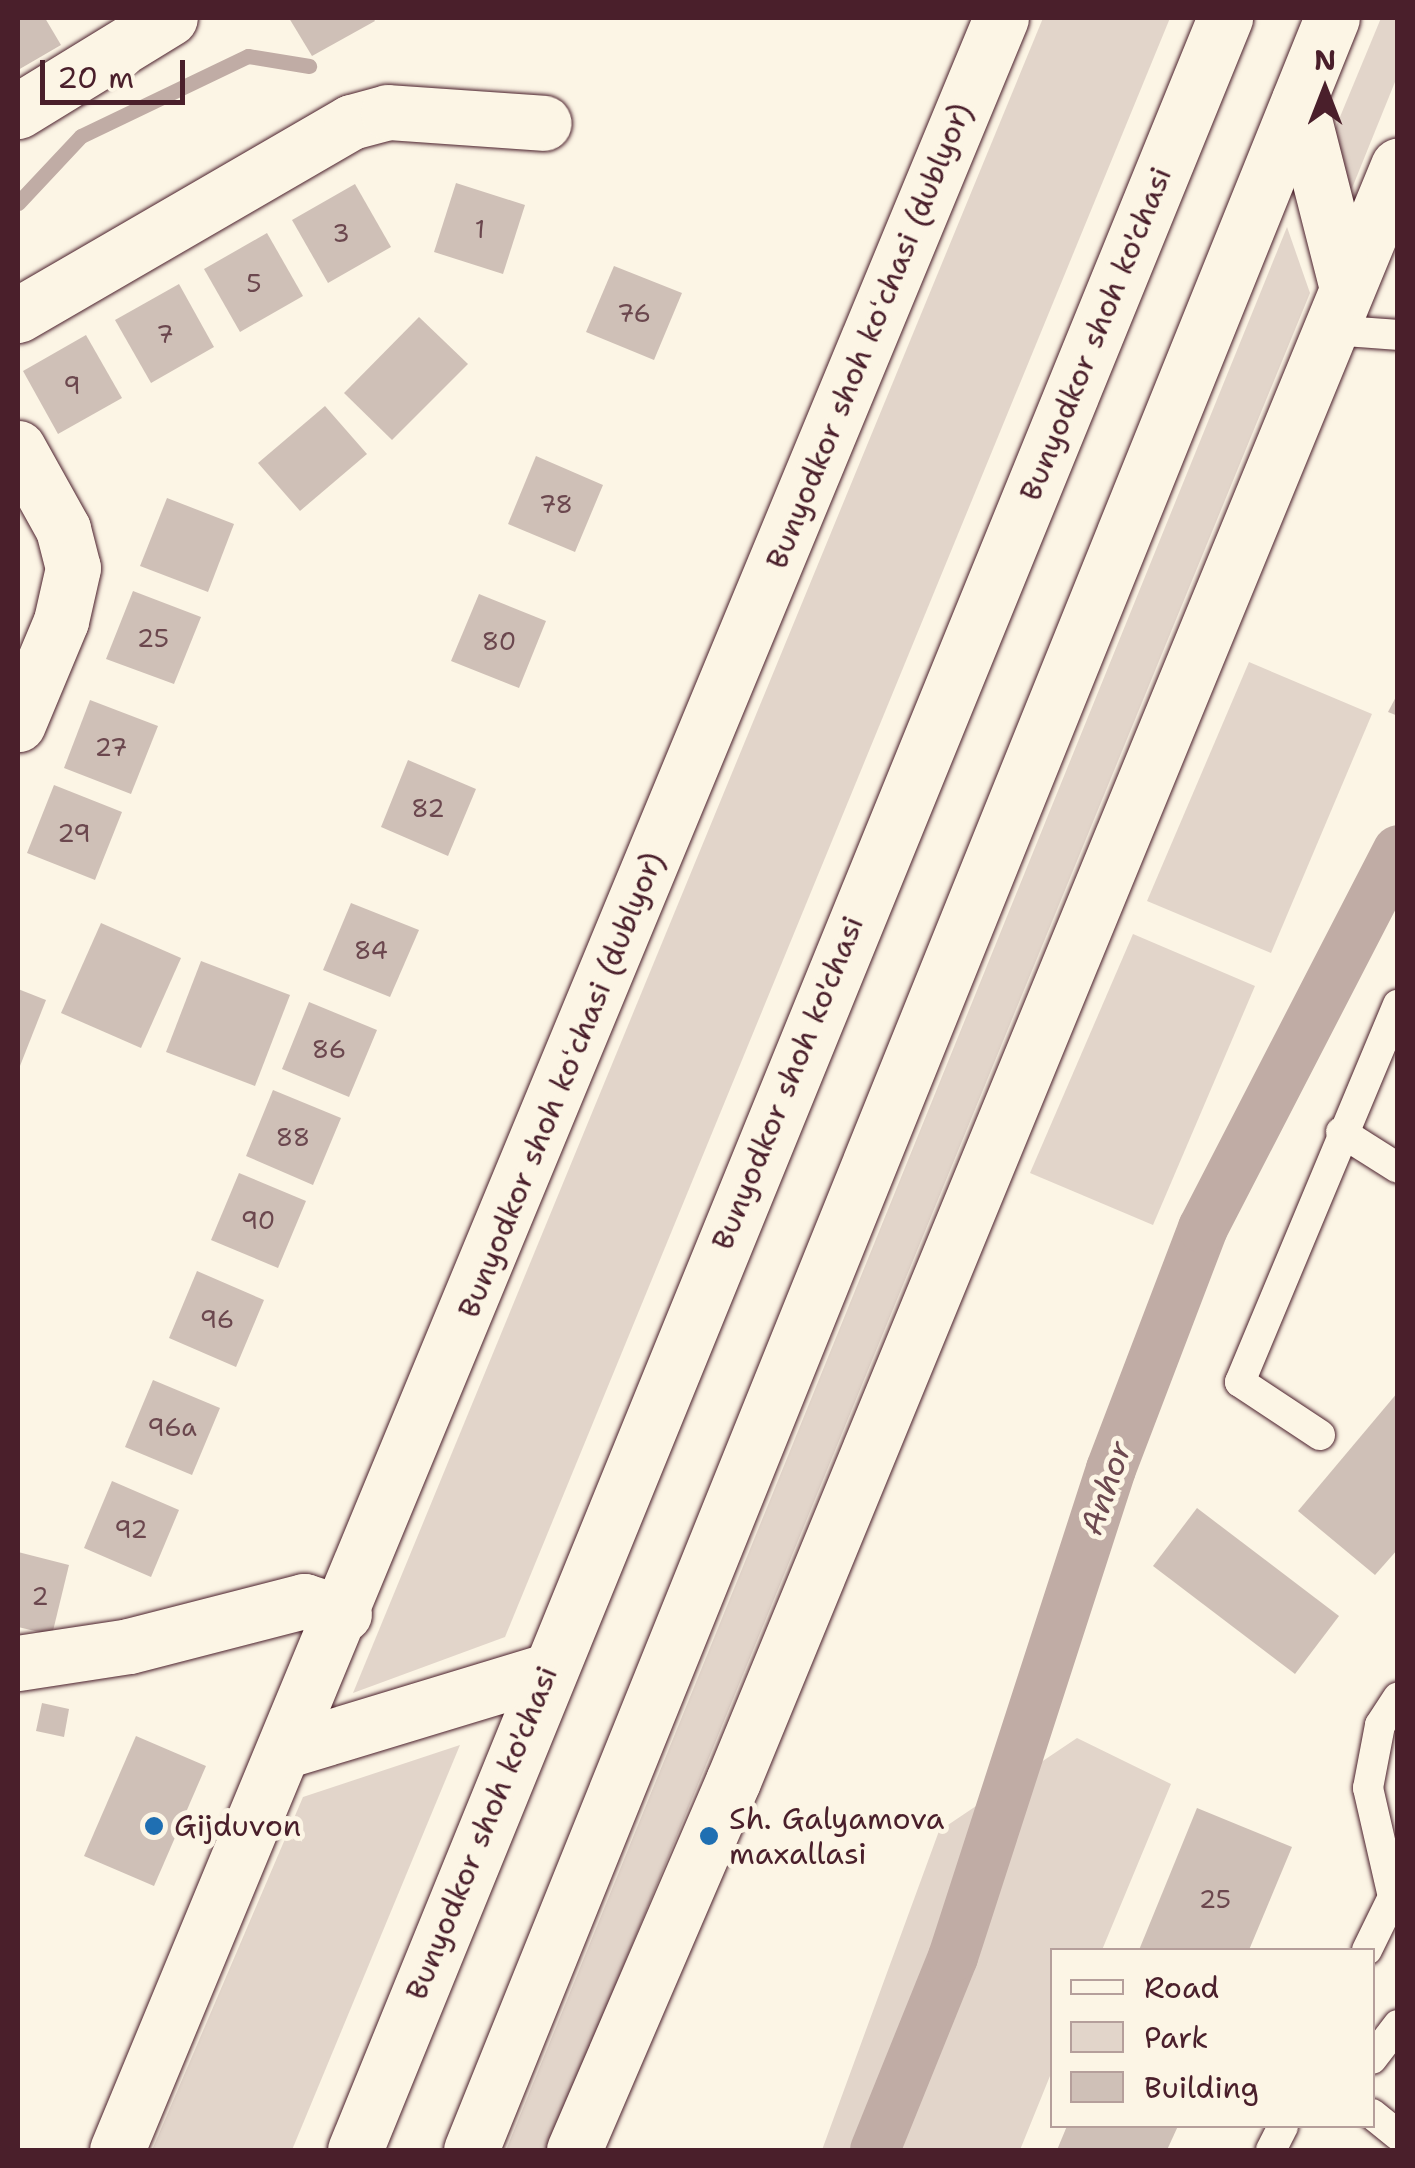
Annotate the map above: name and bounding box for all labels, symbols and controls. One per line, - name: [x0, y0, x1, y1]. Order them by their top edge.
- scale bar: [45, 40, 190, 102]
- north arrow: [1275, 40, 1375, 140]
- text: N: [1314, 41, 1336, 79]
- text: 20 m: [57, 57, 134, 98]
- street label: Bunyodkor shoh koʻchasi (dublyor): [759, 98, 979, 574]
- street label: Bunyodkor shoh ko'chasi: [1013, 162, 1179, 506]
- house number: 1: [475, 214, 485, 244]
- house number: 3: [332, 218, 350, 248]
- house number: 5: [246, 268, 262, 298]
- house number: 76: [617, 298, 651, 328]
- house number: 7: [156, 319, 174, 349]
- house number: 9: [63, 370, 81, 400]
- house number: 78: [539, 489, 573, 519]
- house number: 25: [137, 623, 169, 653]
- house number: 80: [482, 626, 516, 656]
- house number: 27: [94, 732, 128, 762]
- house number: 82: [411, 793, 445, 823]
- house number: 29: [57, 818, 91, 848]
- street label: Bunyodkor shoh koʻchasi (dublyor): [451, 847, 671, 1323]
- street label: Bunyodkor shoh ko'chasi: [705, 911, 871, 1255]
- house number: 84: [354, 935, 388, 965]
- house number: 86: [312, 1034, 346, 1064]
- house number: 88: [276, 1122, 310, 1152]
- house number: 90: [241, 1205, 275, 1235]
- house number: 96: [200, 1304, 234, 1334]
- house number: 96a: [147, 1412, 197, 1442]
- water label: Anhor: [1072, 1436, 1140, 1540]
- house number: 92: [114, 1514, 148, 1544]
- house number: 2: [31, 1581, 49, 1611]
- street label: Bunyodkor shoh ko'chasi: [399, 1661, 565, 2005]
- place label: Sh. Galyamova maxallasi: [729, 1801, 944, 1872]
- place label: Gijduvon: [174, 1808, 301, 1844]
- marker: Gijduvon: [143, 1815, 165, 1837]
- marker: Sh. Galyamova maxallasi: [698, 1825, 720, 1847]
- house number: 25: [1199, 1884, 1231, 1914]
- legend: [1050, 1948, 1375, 2128]
- text: Road: [1144, 1967, 1219, 2008]
- text: Park: [1144, 2017, 1208, 2058]
- text: Building: [1144, 2067, 1259, 2108]

